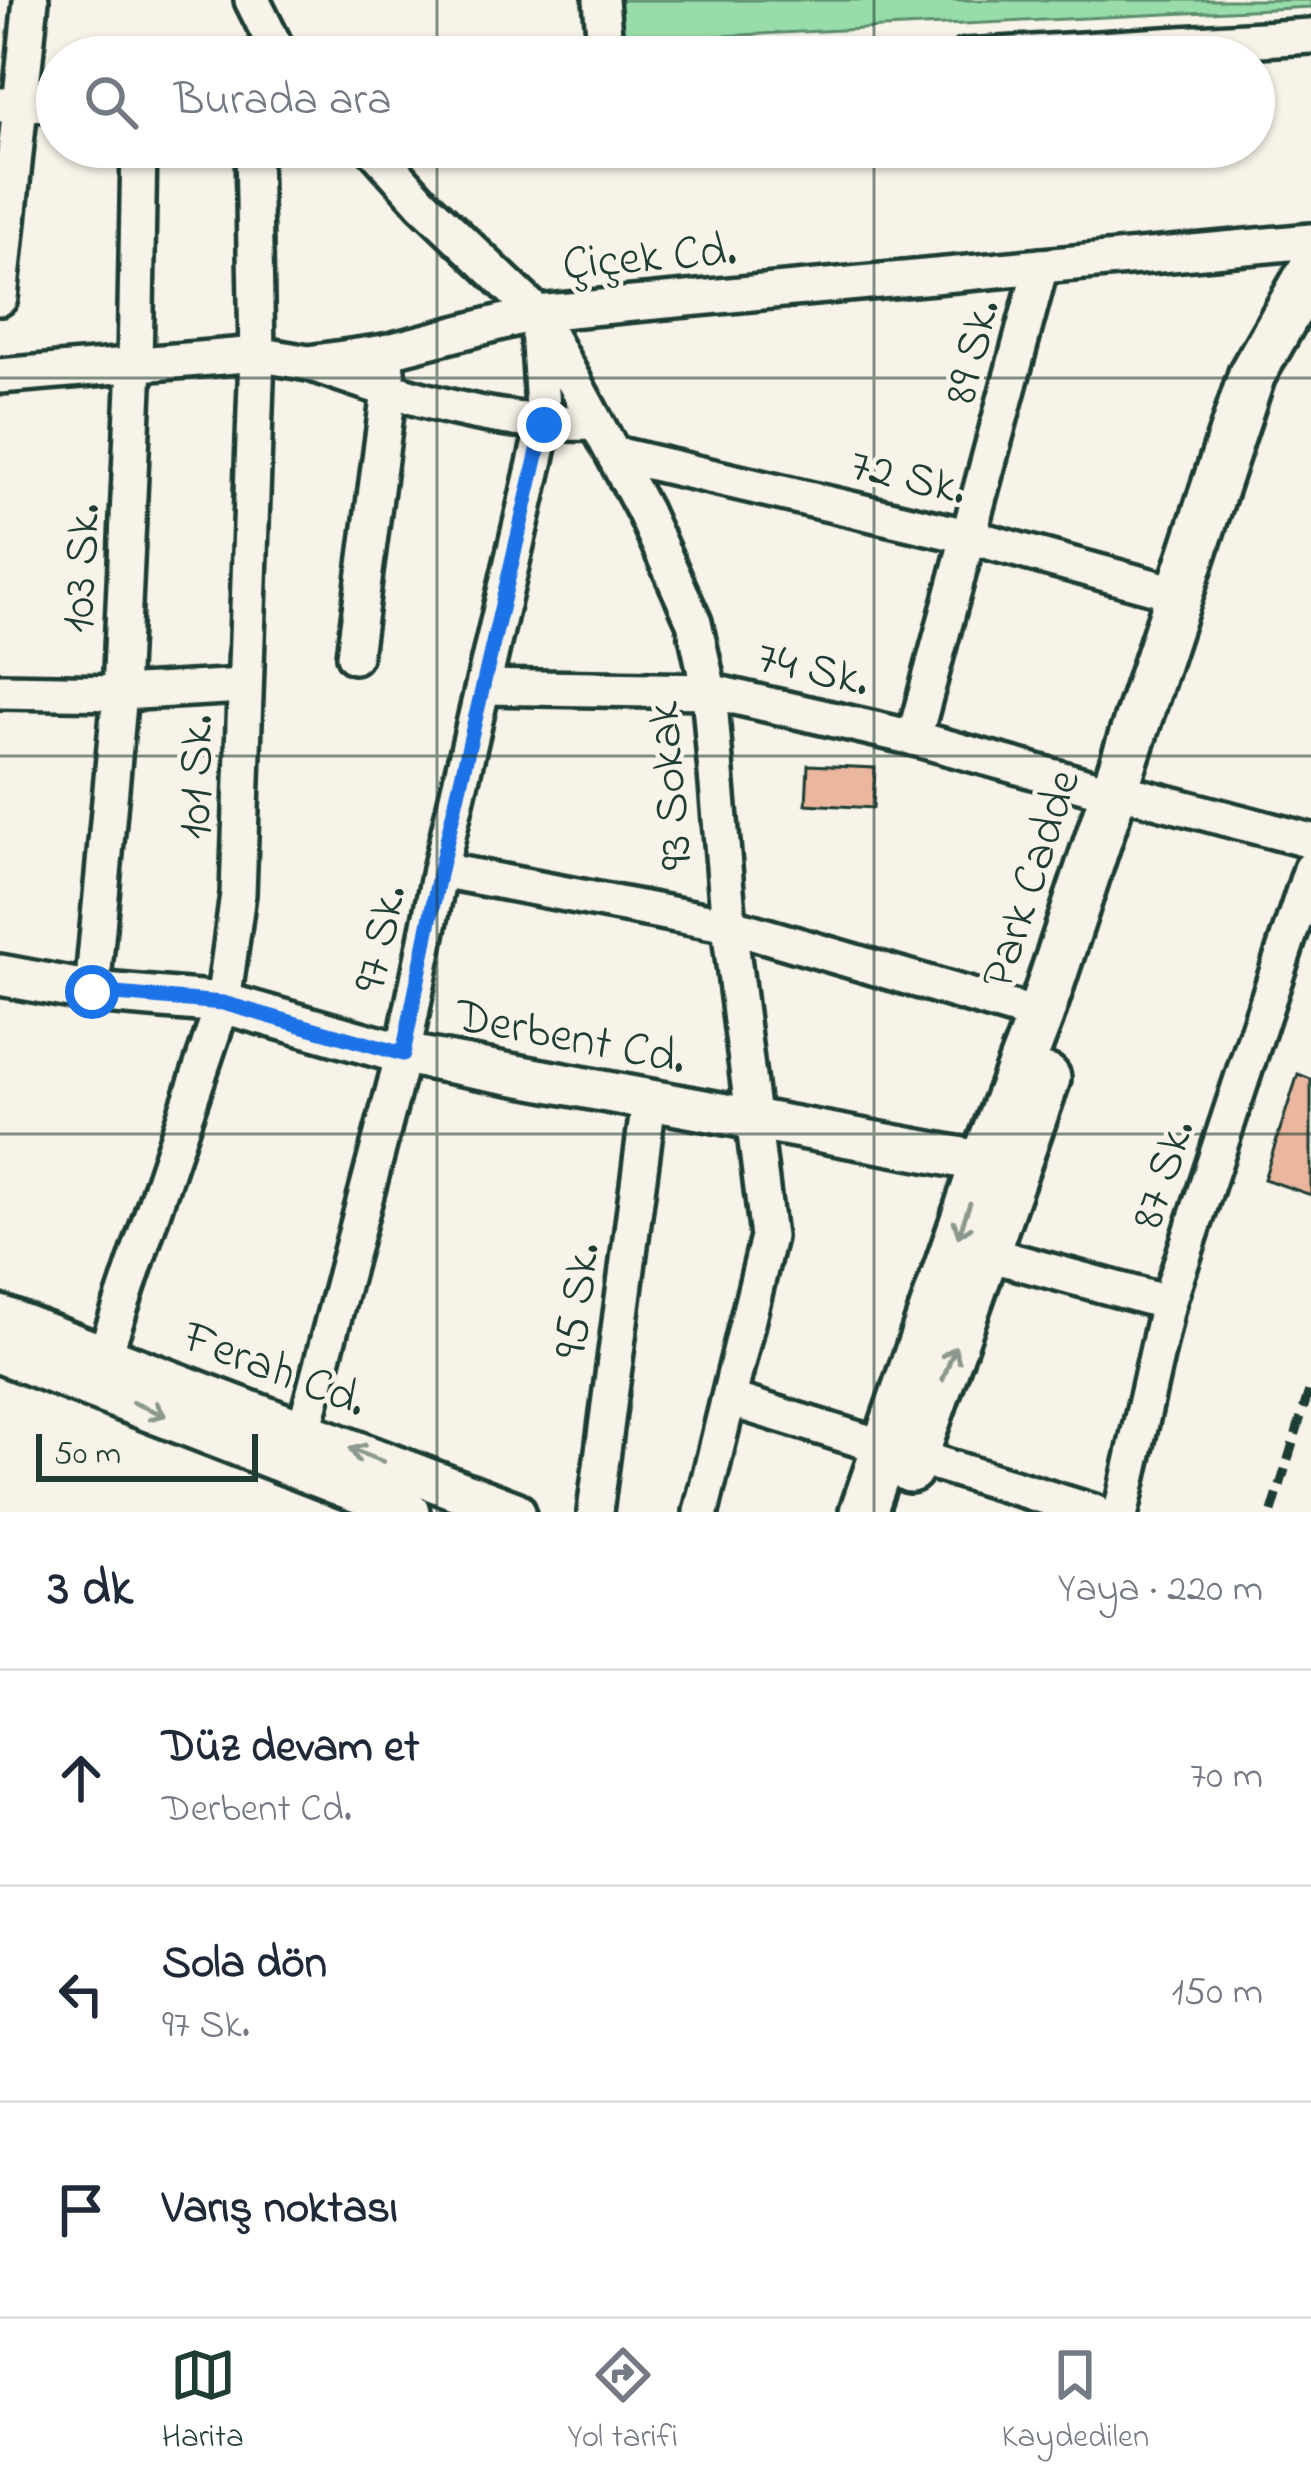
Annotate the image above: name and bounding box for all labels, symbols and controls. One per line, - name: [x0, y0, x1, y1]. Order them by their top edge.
- search box: [36, 36, 1275, 168]
- icon: search: [78, 69, 144, 135]
- text: Burada ara: [174, 69, 392, 135]
- street label: Çiçek Cd.: [560, 217, 739, 301]
- street label: 89 Sk.: [927, 292, 1021, 412]
- route end: [517, 398, 571, 452]
- street label: 72 Sk.: [843, 432, 973, 526]
- street label: 103 Sk.: [45, 502, 121, 635]
- street label: 74 Sk.: [750, 624, 876, 718]
- street label: 93 Sokak: [630, 698, 714, 873]
- street label: 101 Sk.: [162, 714, 234, 840]
- street label: Park Cadde: [964, 761, 1101, 998]
- street label: 97 Sk.: [336, 879, 427, 999]
- route start: [65, 965, 119, 1019]
- street label: Derbent Cd.: [448, 982, 691, 1096]
- street label: 87 Sk.: [1114, 1111, 1215, 1238]
- one-way arrow: [952, 1200, 973, 1237]
- street label: 95 Sk.: [537, 1239, 621, 1362]
- street label: Ferah Cd.: [171, 1303, 376, 1438]
- one-way arrow: [940, 1345, 961, 1382]
- one-way arrow: [129, 1400, 166, 1421]
- scale bar: [36, 1428, 258, 1481]
- text: 50 m: [54, 1431, 121, 1479]
- one-way arrow: [348, 1443, 385, 1465]
- text: 3 dk: [48, 1553, 133, 1628]
- text: Yaya · 220 m: [1058, 1562, 1263, 1619]
- text: Düz devam et: [162, 1716, 419, 1782]
- icon: ahead: [48, 1745, 114, 1811]
- text: 70 m: [1190, 1749, 1263, 1806]
- text: Derbent Cd.: [162, 1782, 352, 1839]
- text: Sola dön: [162, 1932, 327, 1998]
- icon: left: [48, 1961, 114, 2027]
- text: 150 m: [1171, 1965, 1263, 2022]
- text: 97 Sk.: [162, 1998, 250, 2055]
- icon: arrive: [48, 2177, 114, 2243]
- text: Varış noktası: [162, 2177, 398, 2243]
- tab: Harita: [162, 2342, 244, 2462]
- tab: Yol tarifi: [568, 2342, 678, 2462]
- tab: Kaydedilen: [1002, 2342, 1149, 2462]

